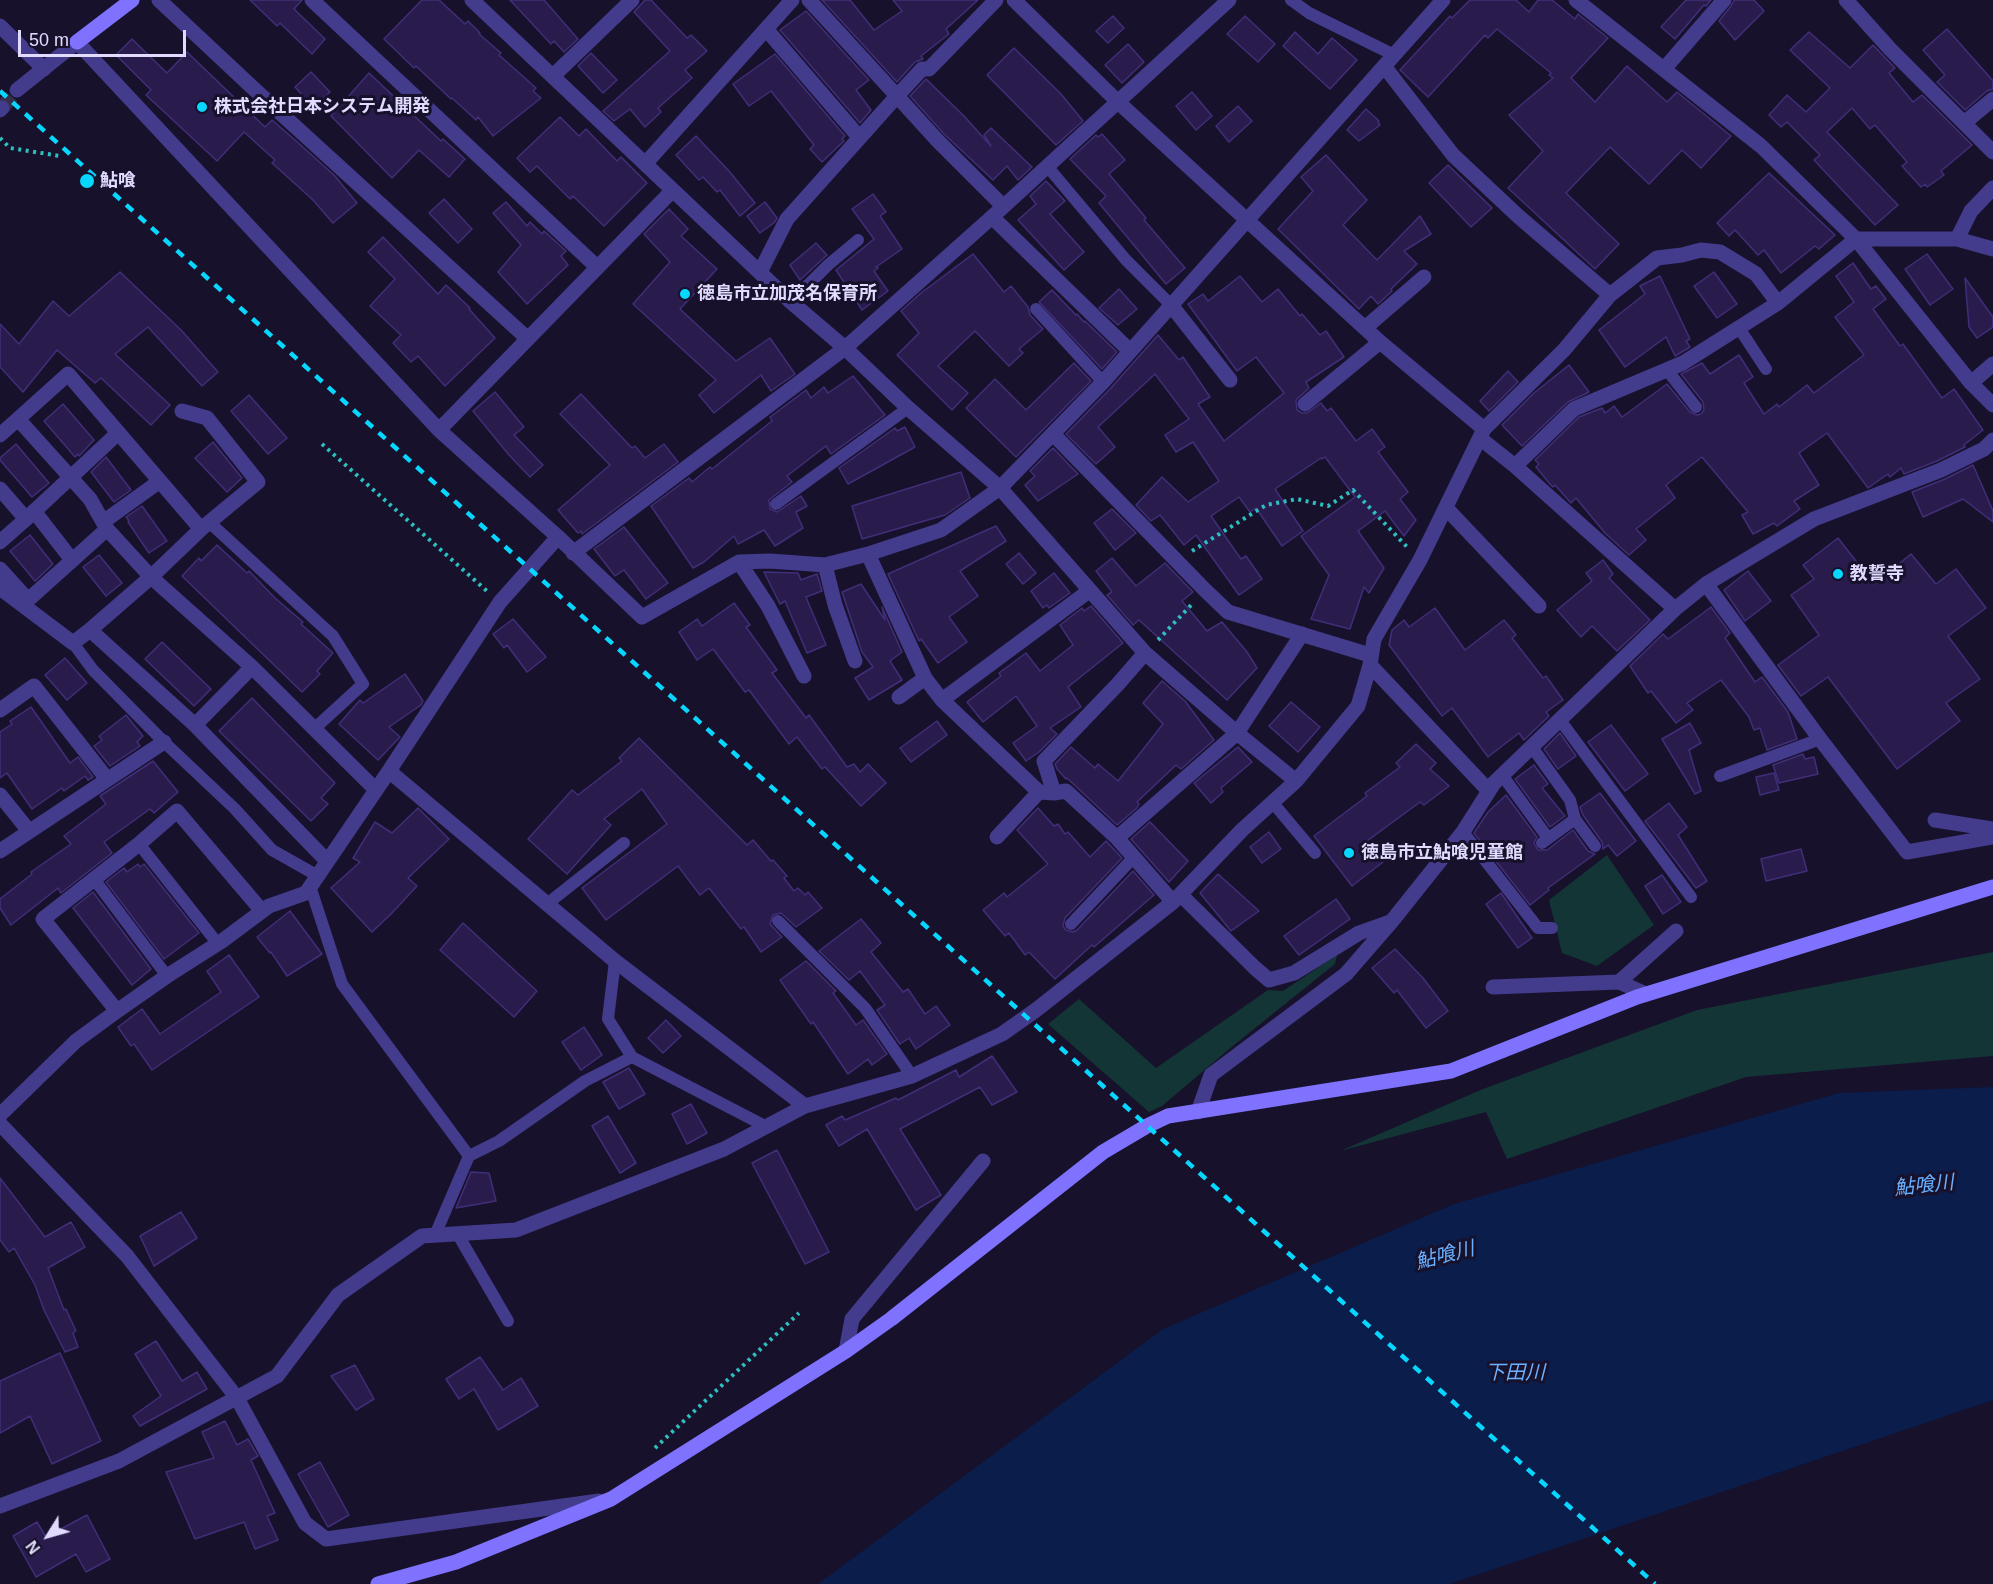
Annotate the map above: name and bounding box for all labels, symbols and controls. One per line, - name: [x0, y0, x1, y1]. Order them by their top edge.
- scale bar: [21, 18, 189, 56]
- text: 50 m: [29, 30, 69, 50]
- place label: 株式会社日本システム開発: [214, 96, 430, 118]
- marker: 株式会社日本システム開発: [195, 100, 209, 114]
- place label: 鮎喰: [100, 170, 136, 192]
- marker: 鮎喰: [78, 172, 96, 190]
- place label: 徳島市立加茂名保育所: [697, 283, 877, 305]
- marker: 徳島市立加茂名保育所: [678, 287, 692, 301]
- place label: 教誓寺: [1850, 563, 1904, 585]
- marker: 教誓寺: [1831, 567, 1845, 581]
- place label: 徳島市立鮎喰児童館: [1361, 842, 1523, 864]
- marker: 徳島市立鮎喰児童館: [1342, 846, 1356, 860]
- water label: 鮎喰川: [1893, 1171, 1955, 1201]
- water label: 鮎喰川: [1413, 1237, 1477, 1275]
- water label: 下田川: [1485, 1361, 1545, 1385]
- north arrow: [18, 1506, 78, 1566]
- text: N: [23, 1537, 43, 1557]

